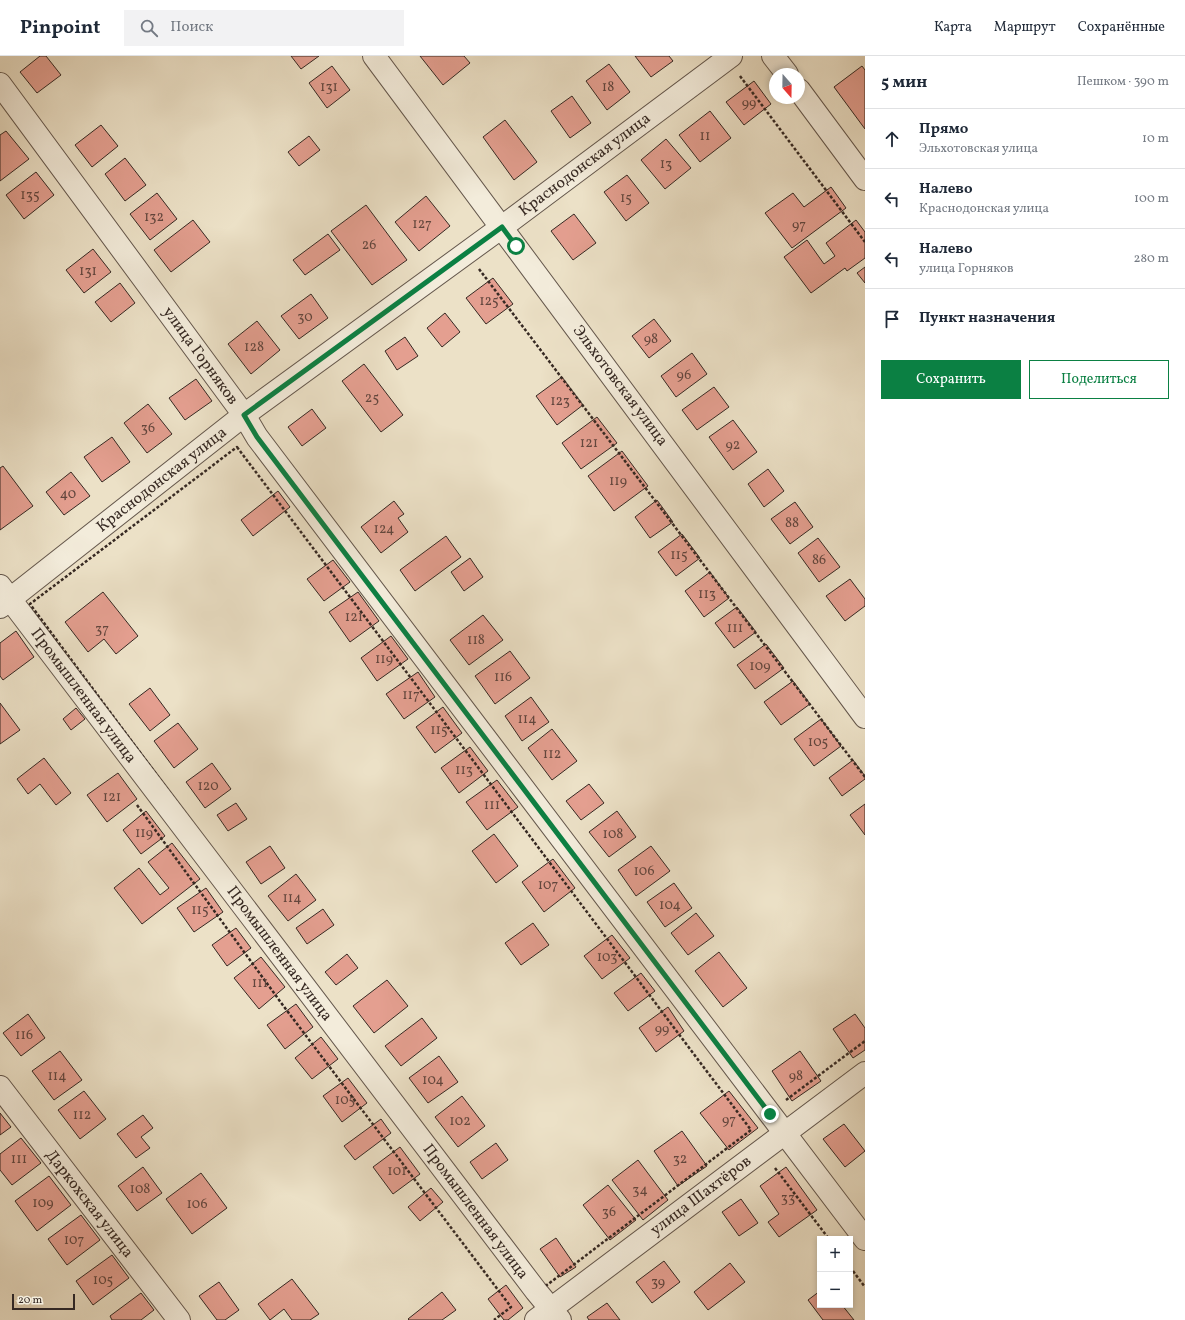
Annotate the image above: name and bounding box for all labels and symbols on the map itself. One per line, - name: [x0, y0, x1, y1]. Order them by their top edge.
- north arrow: [769, 68, 805, 104]
- house number: 131: [320, 78, 338, 97]
- house number: 18: [602, 78, 614, 97]
- house number: 99: [742, 94, 756, 113]
- street label: Краснодонская улица: [515, 108, 656, 222]
- house number: 11: [700, 127, 710, 146]
- house number: 13: [660, 155, 672, 174]
- house number: 135: [20, 186, 40, 205]
- house number: 15: [620, 189, 632, 208]
- house number: 132: [144, 208, 164, 227]
- house number: 127: [412, 215, 432, 234]
- house number: 97: [792, 216, 806, 235]
- house number: 26: [362, 236, 376, 255]
- route start: [507, 237, 525, 255]
- house number: 131: [79, 262, 97, 281]
- house number: 125: [479, 292, 499, 311]
- street label: улица Горняков: [157, 302, 243, 410]
- house number: 30: [297, 308, 313, 327]
- street label: Эльхотовская улица: [567, 321, 673, 451]
- house number: 98: [644, 330, 658, 349]
- house number: 128: [244, 338, 264, 357]
- house number: 96: [677, 366, 691, 385]
- house number: 25: [365, 389, 379, 408]
- house number: 123: [550, 392, 570, 411]
- house number: 36: [141, 419, 155, 438]
- street label: Краснодонская улица: [92, 422, 232, 538]
- house number: 121: [580, 434, 598, 453]
- house number: 92: [726, 436, 740, 455]
- house number: 119: [609, 472, 627, 491]
- house number: 40: [60, 485, 76, 504]
- house number: 88: [785, 514, 799, 533]
- house number: 124: [374, 520, 394, 539]
- house number: 115: [670, 546, 688, 565]
- house number: 86: [812, 551, 826, 570]
- house number: 113: [698, 585, 716, 604]
- house number: 121: [345, 608, 363, 627]
- house number: 111: [727, 619, 743, 638]
- house number: 37: [95, 620, 109, 639]
- street label: Промышленная улица: [25, 624, 141, 768]
- house number: 118: [467, 631, 485, 650]
- house number: 119: [375, 650, 393, 669]
- house number: 109: [749, 657, 771, 676]
- house number: 116: [494, 668, 512, 687]
- house number: 117: [402, 686, 420, 705]
- house number: 114: [517, 710, 537, 729]
- house number: 115: [430, 721, 448, 740]
- house number: 105: [808, 733, 828, 752]
- house number: 112: [543, 745, 561, 764]
- house number: 113: [455, 761, 473, 780]
- house number: 120: [197, 777, 219, 796]
- house number: 121: [103, 788, 121, 807]
- house number: 111: [484, 796, 500, 815]
- house number: 119: [135, 824, 153, 843]
- house number: 108: [603, 825, 623, 844]
- house number: 106: [633, 862, 655, 881]
- house number: 107: [538, 876, 559, 895]
- street label: Промышленная улица: [221, 882, 337, 1026]
- house number: 114: [282, 889, 302, 908]
- house number: 104: [659, 896, 681, 915]
- house number: 115: [191, 901, 209, 920]
- house number: 103: [597, 948, 617, 967]
- house number: 111: [252, 974, 268, 993]
- house number: 99: [655, 1020, 669, 1039]
- house number: 116: [15, 1026, 33, 1045]
- house number: 114: [47, 1067, 67, 1086]
- house number: 98: [789, 1067, 803, 1086]
- house number: 104: [422, 1071, 444, 1090]
- house number: 105: [335, 1091, 355, 1110]
- route end: [761, 1105, 779, 1123]
- house number: 112: [73, 1106, 91, 1125]
- house number: 97: [722, 1111, 736, 1130]
- house number: 102: [449, 1112, 471, 1131]
- street label: Промышленная улица: [417, 1140, 533, 1284]
- street label: Даркохская улица: [40, 1145, 138, 1263]
- house number: 111: [11, 1150, 27, 1169]
- house number: 32: [673, 1150, 687, 1169]
- street label: улица Шахтёров: [646, 1151, 756, 1241]
- house number: 101: [387, 1162, 407, 1181]
- house number: 108: [130, 1180, 150, 1199]
- house number: 34: [632, 1181, 648, 1200]
- house number: 33: [781, 1189, 795, 1208]
- house number: 109: [32, 1194, 54, 1213]
- house number: 106: [186, 1195, 208, 1214]
- house number: 36: [602, 1203, 616, 1222]
- house number: 107: [64, 1231, 85, 1250]
- house number: 105: [93, 1271, 113, 1290]
- house number: 39: [651, 1273, 665, 1292]
- scale bar: [12, 1292, 75, 1311]

